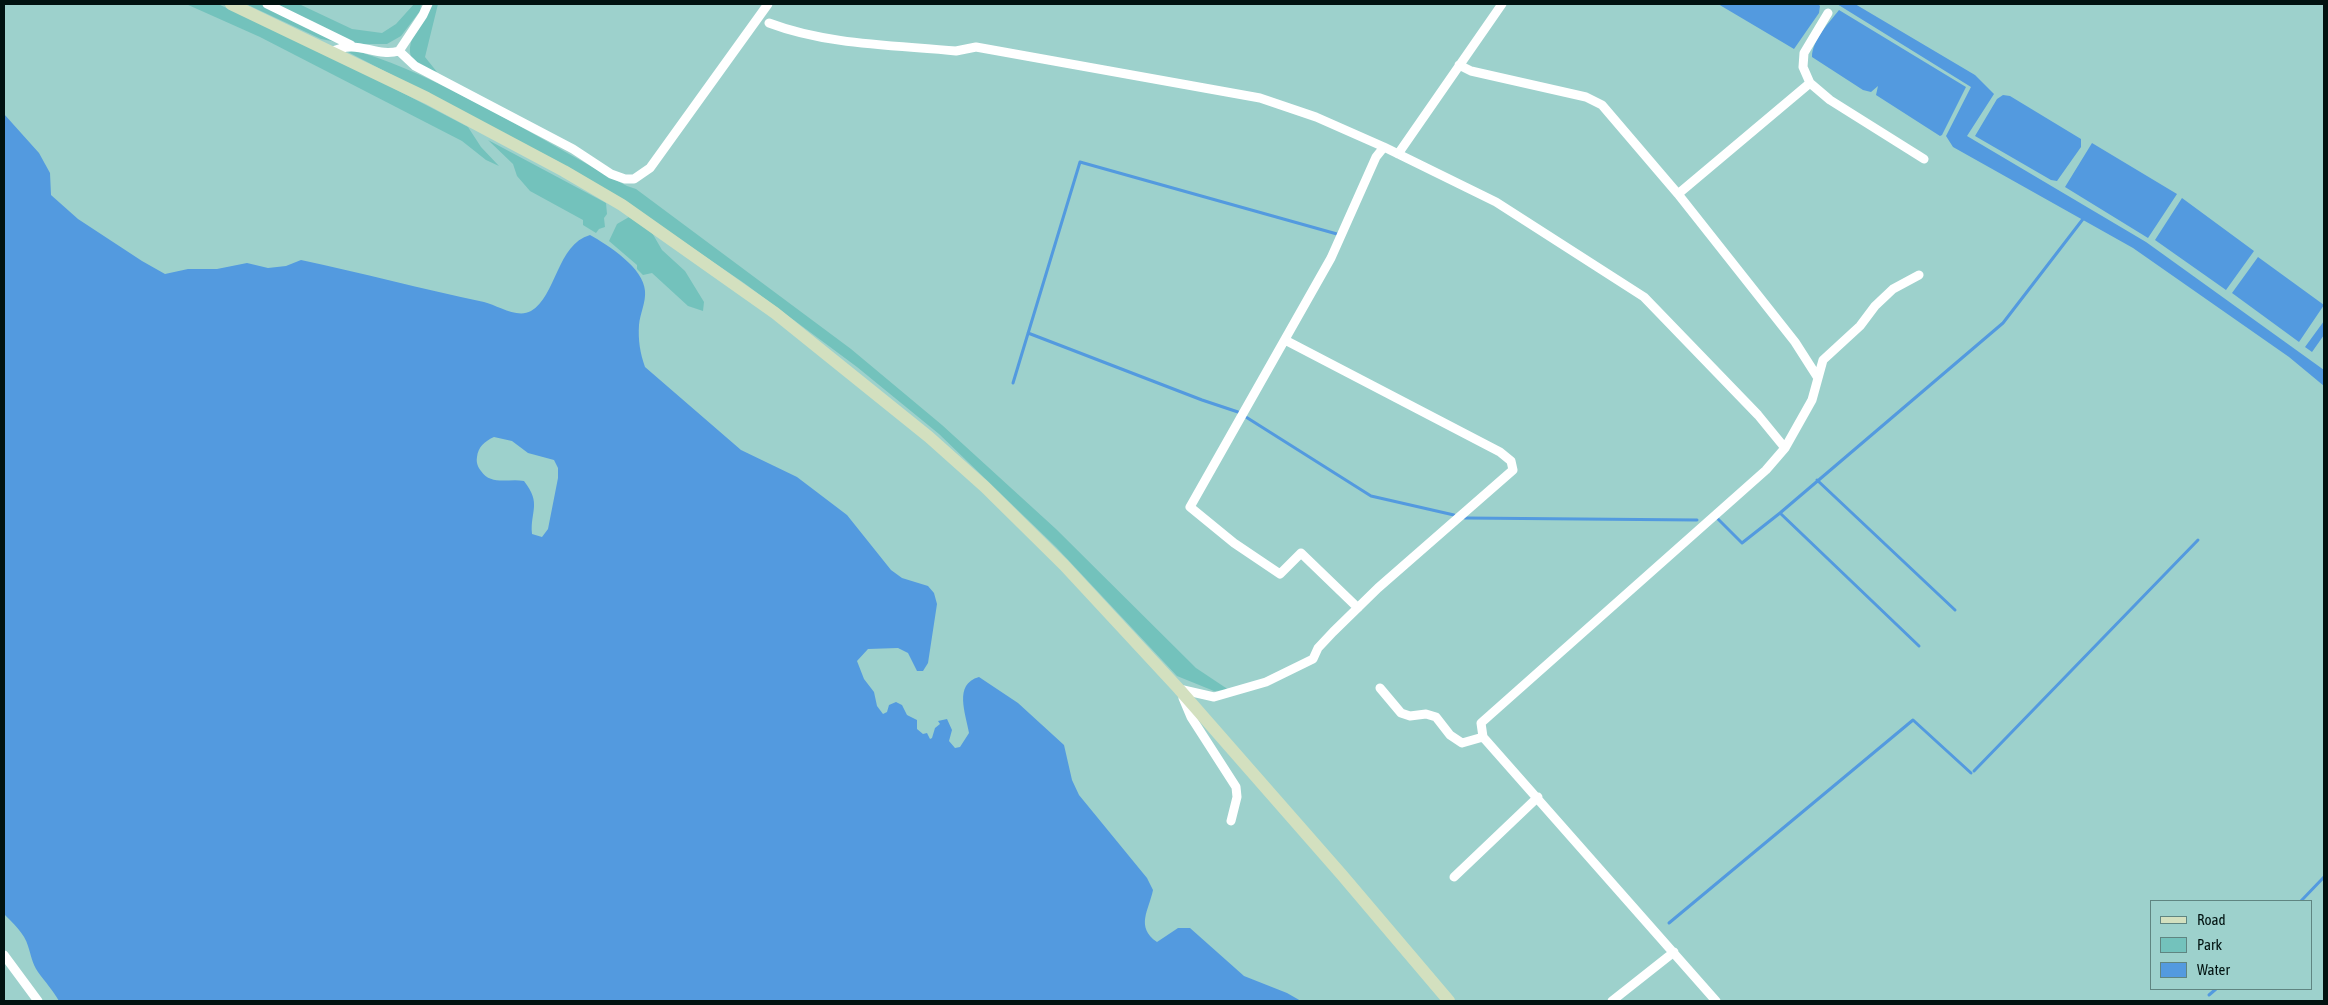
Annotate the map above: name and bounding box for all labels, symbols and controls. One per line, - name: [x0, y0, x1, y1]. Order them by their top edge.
- legend: [2150, 900, 2313, 990]
- text: Road: [2197, 911, 2226, 928]
- text: Park: [2197, 936, 2222, 953]
- text: Water: [2197, 961, 2230, 978]

